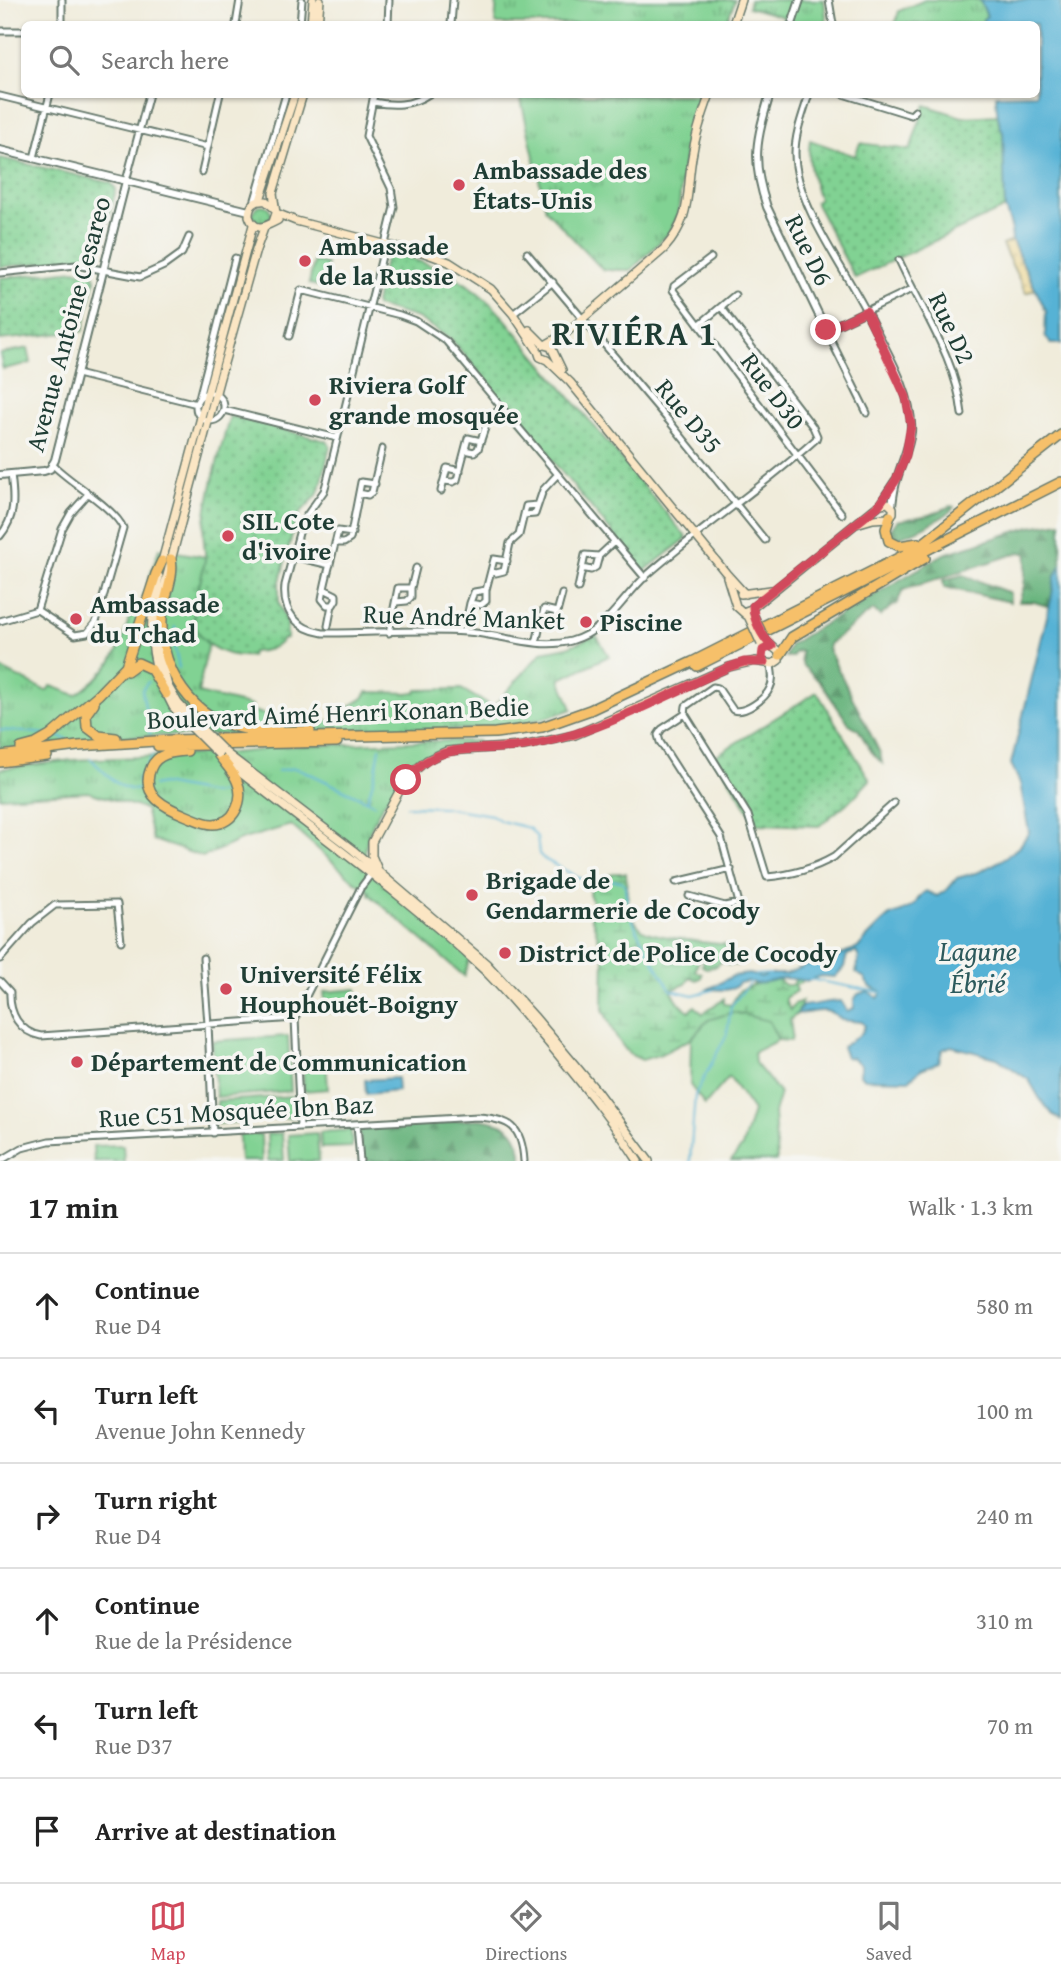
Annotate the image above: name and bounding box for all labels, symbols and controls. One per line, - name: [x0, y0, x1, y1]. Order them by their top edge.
- search box: [21, 21, 1040, 98]
- text: Search here: [101, 40, 229, 79]
- icon: search: [45, 41, 83, 79]
- place label: Ambassade des États-Unis: [473, 150, 647, 219]
- marker: Ambassade des États-Unis: [451, 177, 467, 193]
- street label: Avenue Antoine Cesareo: [15, 192, 120, 456]
- street label: Rue D6: [775, 207, 843, 292]
- place label: Ambassade de la Russie: [319, 226, 454, 295]
- marker: Ambassade de la Russie: [297, 253, 313, 269]
- street label: Rue D2: [919, 285, 986, 370]
- district label: RIVIÉRA 1: [552, 309, 718, 357]
- route end: [810, 314, 841, 345]
- street label: Rue D30: [731, 344, 815, 437]
- place label: Riviera Golf grande mosquée: [329, 365, 519, 434]
- street label: Rue D35: [646, 370, 733, 462]
- marker: Riviera Golf grande mosquée: [307, 392, 323, 408]
- place label: SIL Cote d'ivoire: [242, 501, 335, 570]
- marker: SIL Cote d'ivoire: [220, 528, 236, 544]
- place label: Ambassade du Tchad: [90, 584, 220, 653]
- street label: Rue André Manket: [362, 593, 566, 640]
- place label: Piscine: [600, 602, 683, 641]
- marker: Ambassade du Tchad: [68, 611, 84, 627]
- marker: Piscine: [578, 614, 594, 630]
- street label: Boulevard Aimé Henri Konan Bedie: [146, 686, 530, 739]
- route start: [390, 764, 421, 795]
- place label: Brigade de Gendarmerie de Cocody: [486, 860, 760, 929]
- marker: Brigade de Gendarmerie de Cocody: [464, 887, 480, 903]
- water label: Lagune Ébrié: [938, 930, 1017, 1003]
- place label: District de Police de Cocody: [519, 933, 838, 972]
- marker: District de Police de Cocody: [497, 945, 513, 961]
- place label: Université Félix Houphouët-Boigny: [240, 954, 459, 1023]
- marker: Université Félix Houphouët-Boigny: [218, 981, 234, 997]
- place label: Département de Communication: [91, 1042, 467, 1081]
- marker: Département de Communication: [69, 1054, 85, 1070]
- street label: Rue C51 Mosquée Ibn Baz: [98, 1084, 374, 1137]
- text: 17 min: [28, 1185, 118, 1229]
- text: Walk · 1.3 km: [908, 1190, 1033, 1223]
- text: Continue: [95, 1270, 200, 1309]
- icon: ahead: [28, 1287, 66, 1325]
- text: 580 m: [976, 1289, 1033, 1322]
- text: Rue D4: [95, 1309, 162, 1342]
- text: Turn left: [95, 1375, 198, 1414]
- icon: left: [28, 1392, 66, 1430]
- text: 100 m: [976, 1394, 1033, 1427]
- text: Avenue John Kennedy: [95, 1414, 305, 1447]
- text: Turn right: [95, 1480, 217, 1519]
- icon: right: [28, 1497, 66, 1535]
- text: 240 m: [976, 1499, 1033, 1532]
- text: Rue D4: [95, 1519, 162, 1552]
- text: Continue: [95, 1585, 200, 1624]
- icon: ahead: [28, 1602, 66, 1640]
- text: 310 m: [976, 1604, 1033, 1637]
- text: Rue de la Présidence: [95, 1624, 292, 1657]
- text: Turn left: [95, 1690, 198, 1729]
- icon: left: [28, 1707, 66, 1745]
- text: 70 m: [987, 1709, 1033, 1742]
- text: Rue D37: [95, 1729, 173, 1762]
- text: Arrive at destination: [95, 1811, 336, 1850]
- icon: arrive: [28, 1812, 66, 1850]
- tab: Map: [149, 1897, 187, 1967]
- tab: Directions: [486, 1897, 567, 1967]
- tab: Saved: [866, 1897, 912, 1967]

